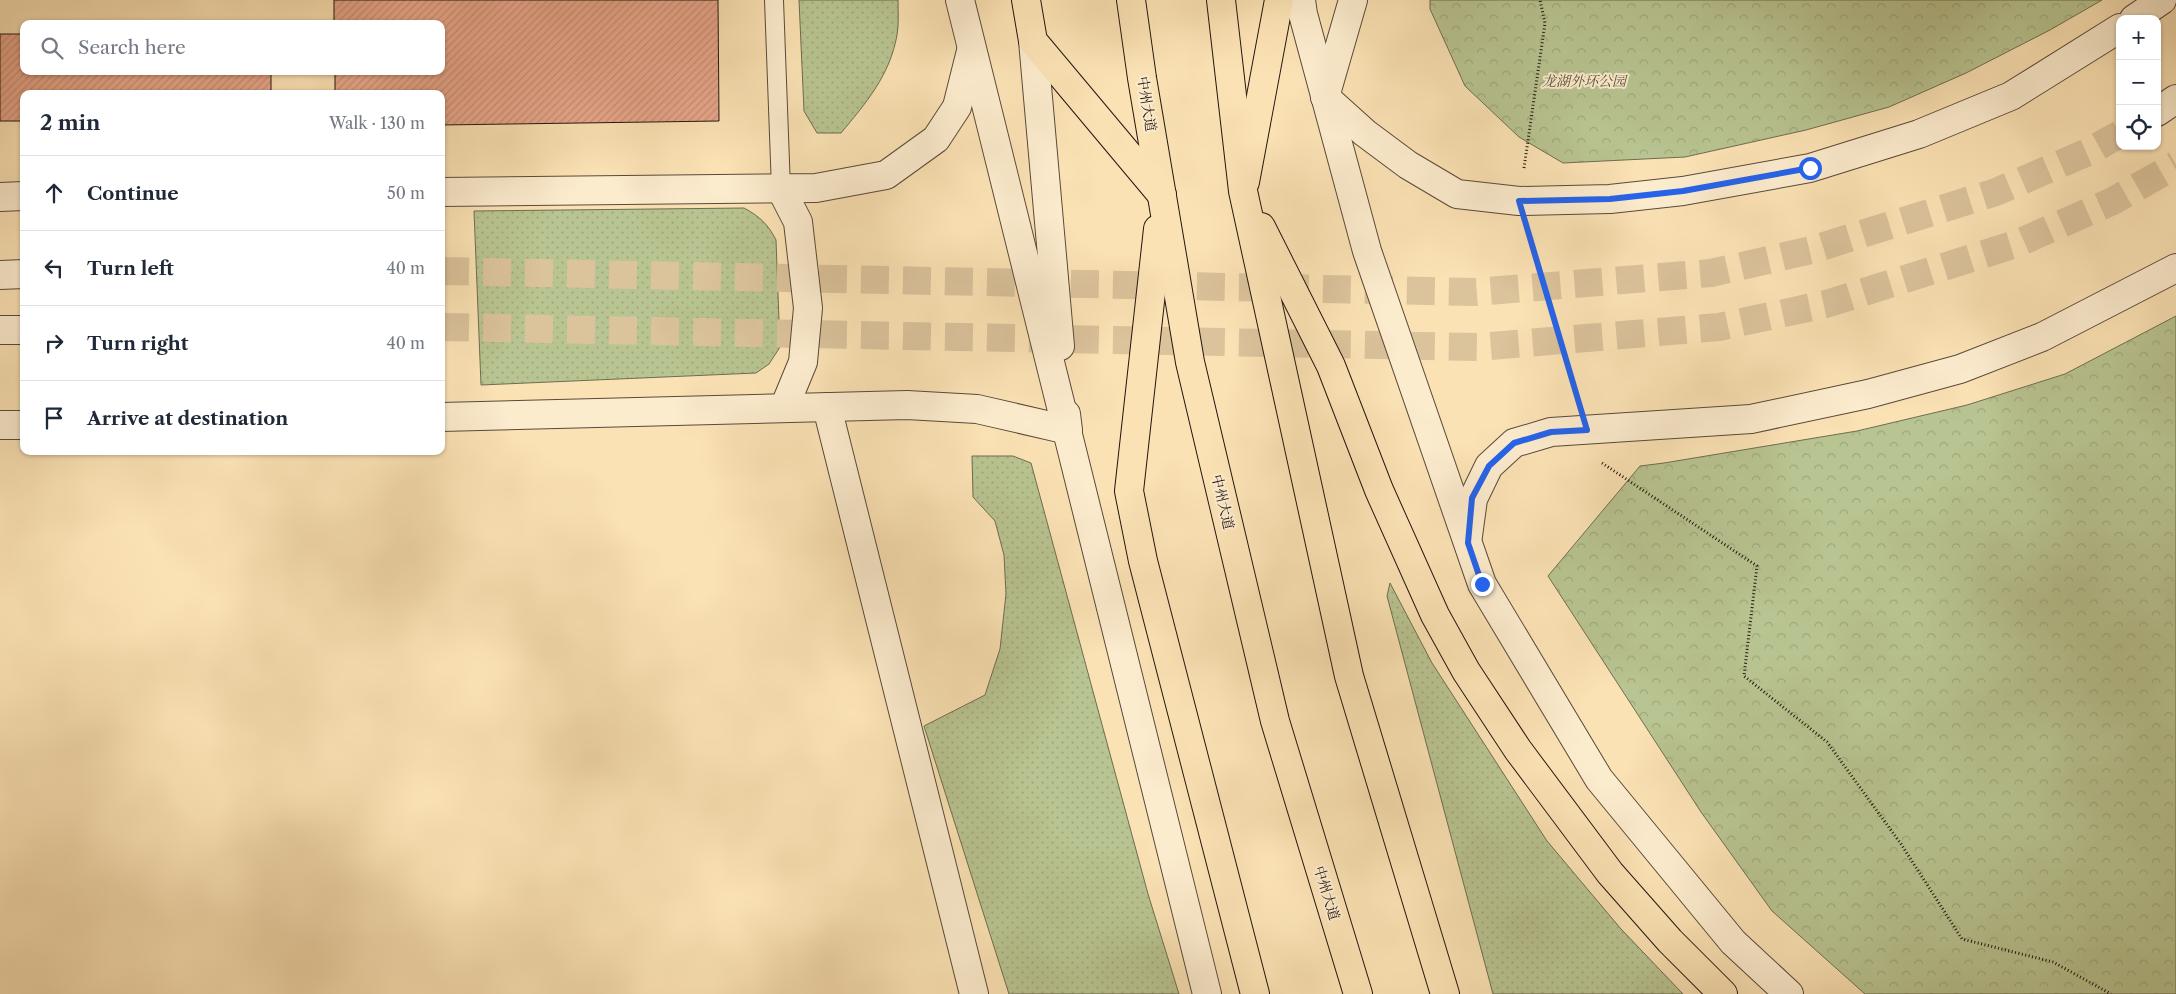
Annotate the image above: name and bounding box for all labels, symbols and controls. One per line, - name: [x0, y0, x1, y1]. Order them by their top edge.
- map controls: [2116, 15, 2161, 150]
- button: +: [2116, 15, 2161, 60]
- search box: [20, 20, 445, 75]
- icon: search: [38, 34, 66, 62]
- text: Search here: [78, 36, 186, 59]
- button: −: [2116, 60, 2161, 105]
- park label: 龙湖外环公园: [1542, 72, 1628, 90]
- street label: 中州大道: [1134, 75, 1160, 133]
- button: locate: [2116, 105, 2161, 150]
- text: 2 min: [40, 110, 100, 135]
- text: Walk · 130 m: [329, 113, 425, 133]
- route start: [1799, 157, 1822, 180]
- icon: ahead: [40, 179, 68, 207]
- text: Continue: [87, 182, 179, 205]
- text: 50 m: [387, 183, 425, 203]
- icon: left: [40, 254, 68, 282]
- text: Turn left: [87, 257, 174, 280]
- text: 40 m: [386, 258, 425, 278]
- icon: right: [40, 329, 68, 357]
- text: Turn right: [87, 332, 188, 355]
- text: 40 m: [386, 333, 425, 353]
- icon: arrive: [40, 404, 68, 432]
- text: Arrive at destination: [87, 407, 288, 430]
- street label: 中州大道: [1208, 473, 1238, 531]
- route end: [1471, 573, 1494, 596]
- street label: 中州大道: [1310, 864, 1344, 922]

